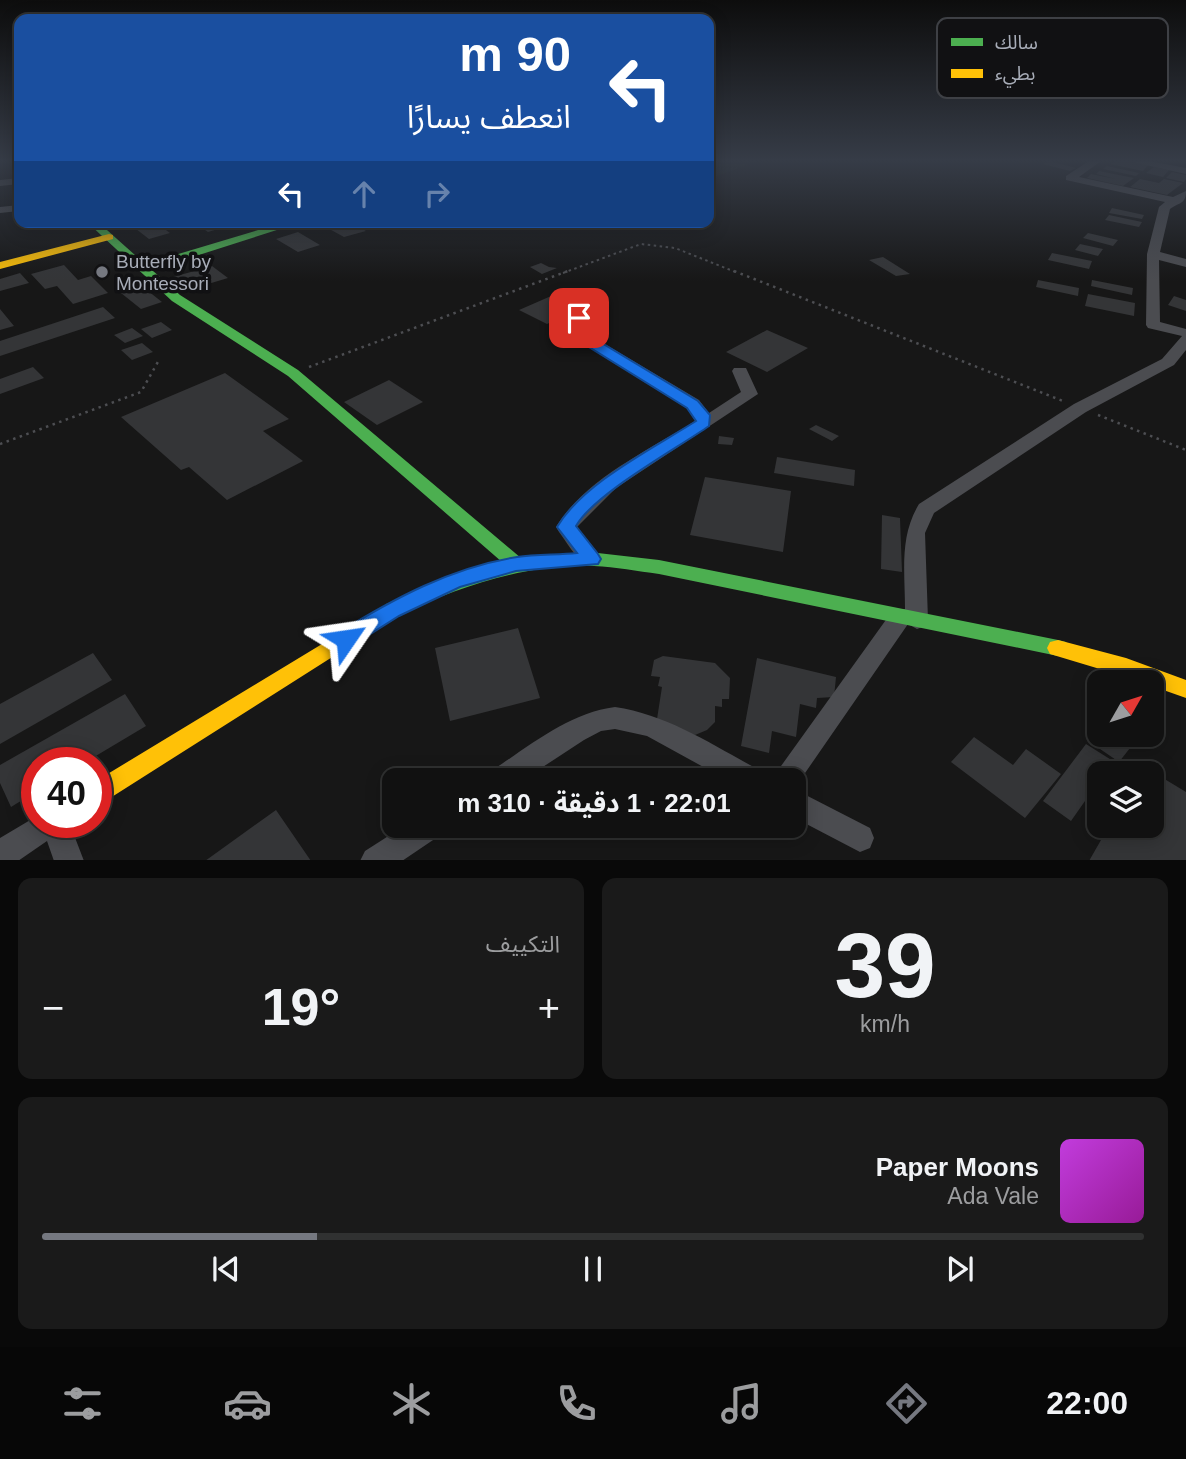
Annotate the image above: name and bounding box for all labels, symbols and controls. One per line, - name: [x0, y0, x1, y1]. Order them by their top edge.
- legend: [937, 18, 1168, 98]
- text: 90 m: [459, 27, 571, 81]
- text: سالك: [995, 32, 1038, 53]
- icon: left: [595, 42, 686, 133]
- text: بطيء: [995, 63, 1035, 88]
- text: انعطف يسارًا: [407, 99, 571, 135]
- icon: left: [272, 175, 310, 213]
- icon: ahead: [345, 175, 383, 213]
- icon: right: [418, 175, 456, 213]
- place label: Butterfly by Montessori: [116, 251, 212, 294]
- marker: Butterfly by Montessori: [94, 264, 110, 280]
- pin: [549, 288, 609, 348]
- icon: arrive: [560, 299, 598, 337]
- position arrow: [309, 602, 383, 676]
- north arrow: [1087, 670, 1164, 747]
- map controls: [1087, 670, 1164, 838]
- speed limit sign: 40: [21, 747, 112, 838]
- button: layers: [1087, 761, 1164, 838]
- text: 22:01 · 1 دقيقة · 310 m: [457, 788, 731, 818]
- text: 39: [834, 915, 936, 1016]
- text: التكييف: [486, 931, 560, 957]
- text: 19°: [262, 978, 340, 1036]
- text: −: [42, 987, 64, 1029]
- text: +: [538, 987, 560, 1029]
- text: km/h: [860, 1011, 910, 1037]
- text: Paper Moons: [876, 1152, 1039, 1182]
- text: Ada Vale: [947, 1183, 1039, 1209]
- icon: previous: [207, 1250, 245, 1288]
- icon: pause: [574, 1250, 612, 1288]
- icon: next: [941, 1250, 979, 1288]
- icon: filters: [58, 1379, 107, 1428]
- icon: car: [223, 1379, 272, 1428]
- icon: climate: [387, 1379, 436, 1428]
- icon: phone: [552, 1379, 601, 1428]
- icon: music: [717, 1379, 766, 1428]
- icon: directions: [882, 1379, 931, 1428]
- text: 22:00: [1046, 1385, 1128, 1421]

